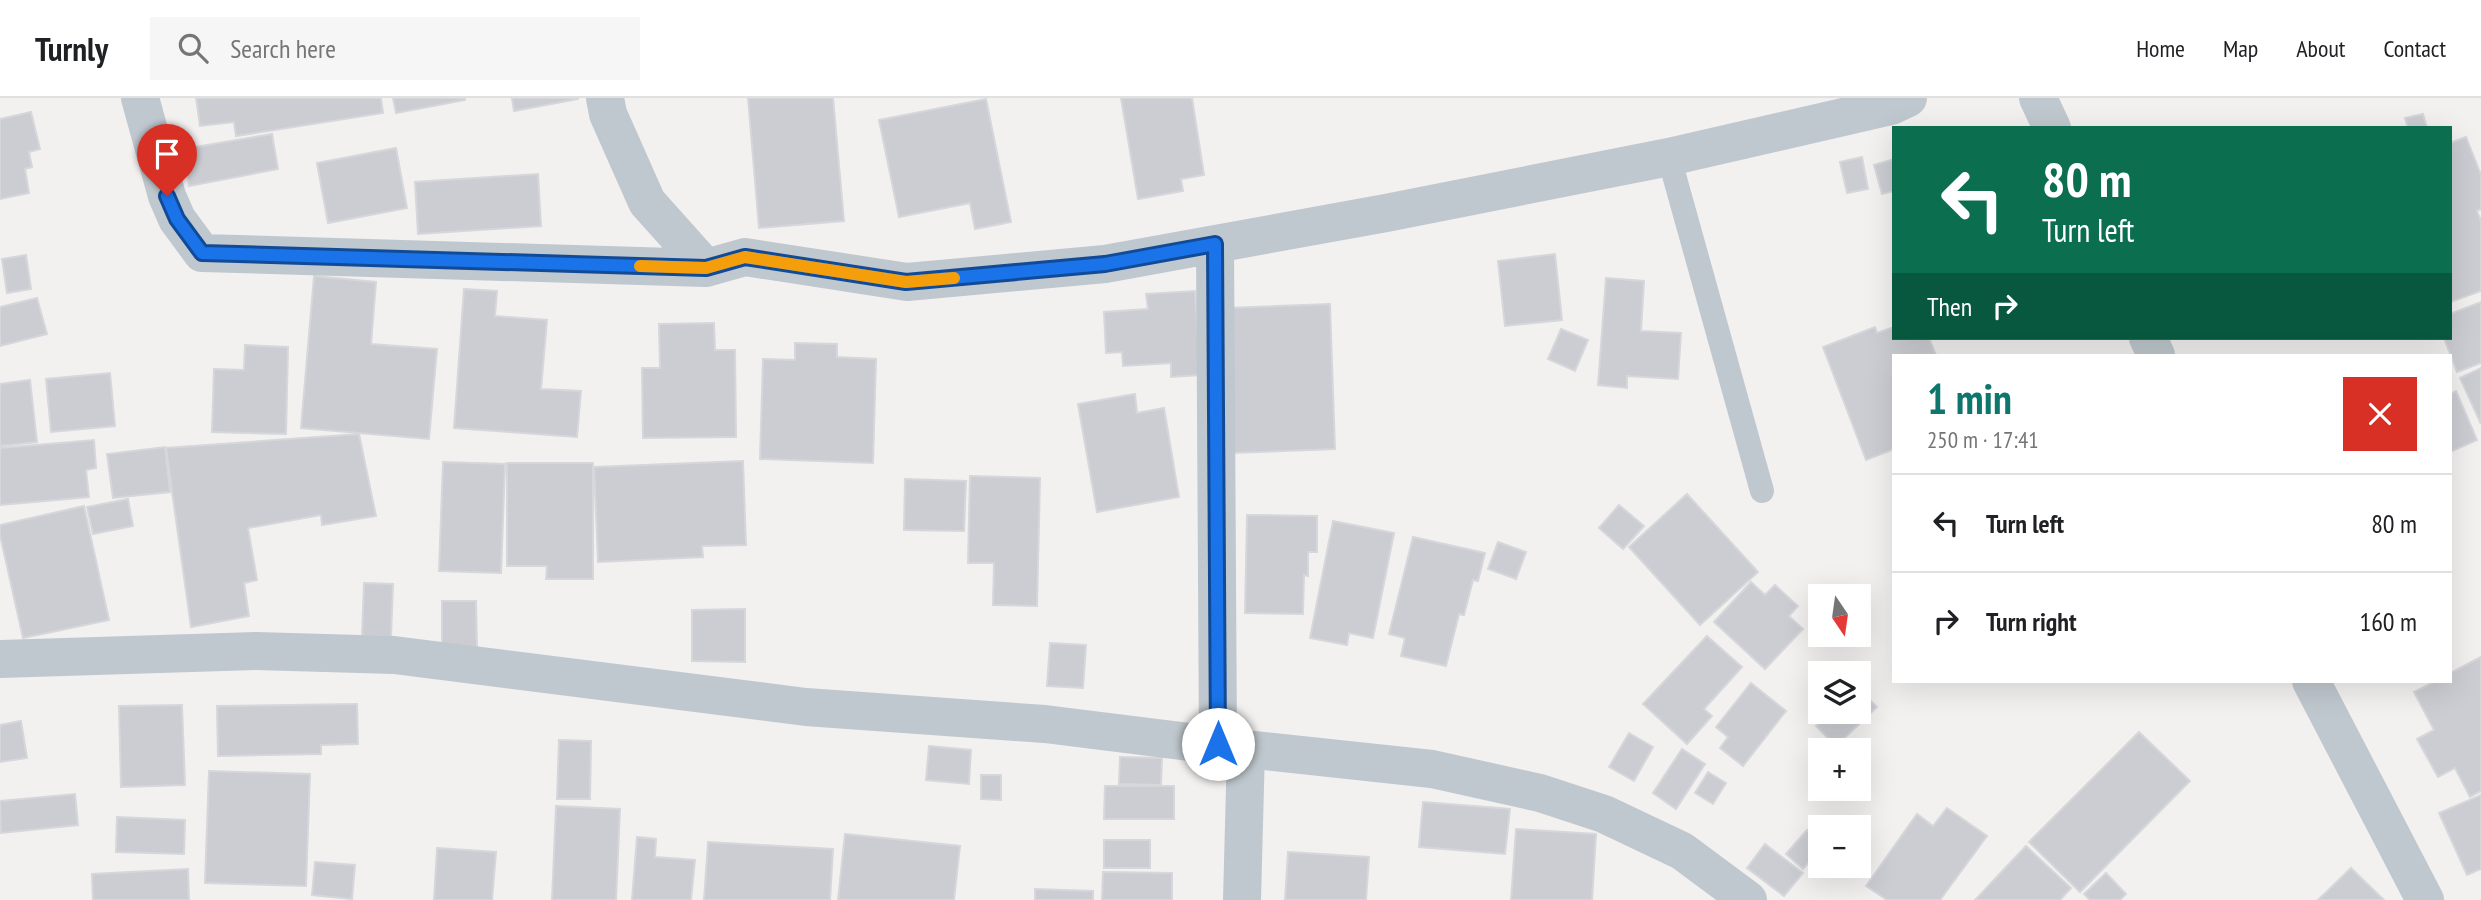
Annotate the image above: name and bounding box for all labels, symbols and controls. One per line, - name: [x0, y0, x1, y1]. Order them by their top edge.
- search box: [150, 17, 640, 80]
- text: Turnly: [35, 27, 108, 70]
- icon: search: [174, 29, 212, 67]
- text: Search here: [230, 32, 336, 65]
- text: Home: [2136, 33, 2185, 64]
- text: Map: [2223, 33, 2258, 64]
- text: About: [2296, 33, 2345, 64]
- text: Contact: [2383, 33, 2446, 64]
- pin: [137, 124, 197, 196]
- icon: arrive: [148, 135, 186, 173]
- text: 80 m: [2042, 147, 2131, 211]
- icon: left: [1927, 154, 2018, 245]
- text: Turn left: [2042, 209, 2134, 251]
- icon: right: [1986, 287, 2024, 325]
- text: Then: [1927, 290, 1972, 323]
- text: 1 min: [1927, 371, 2012, 426]
- button: close: [2343, 377, 2417, 451]
- text: 250 m · 17:41: [1927, 425, 2039, 454]
- icon: left: [1927, 504, 1965, 542]
- text: Turn left: [1986, 507, 2064, 540]
- text: 80 m: [2371, 507, 2417, 540]
- north arrow: [1808, 584, 1871, 648]
- map controls: [1808, 584, 1871, 878]
- icon: right: [1927, 602, 1965, 640]
- text: Turn right: [1986, 605, 2077, 638]
- text: 160 m: [2359, 605, 2417, 638]
- button: layers: [1808, 661, 1871, 724]
- position arrow: [1181, 707, 1255, 781]
- button: +: [1808, 738, 1871, 801]
- button: −: [1808, 815, 1871, 878]

